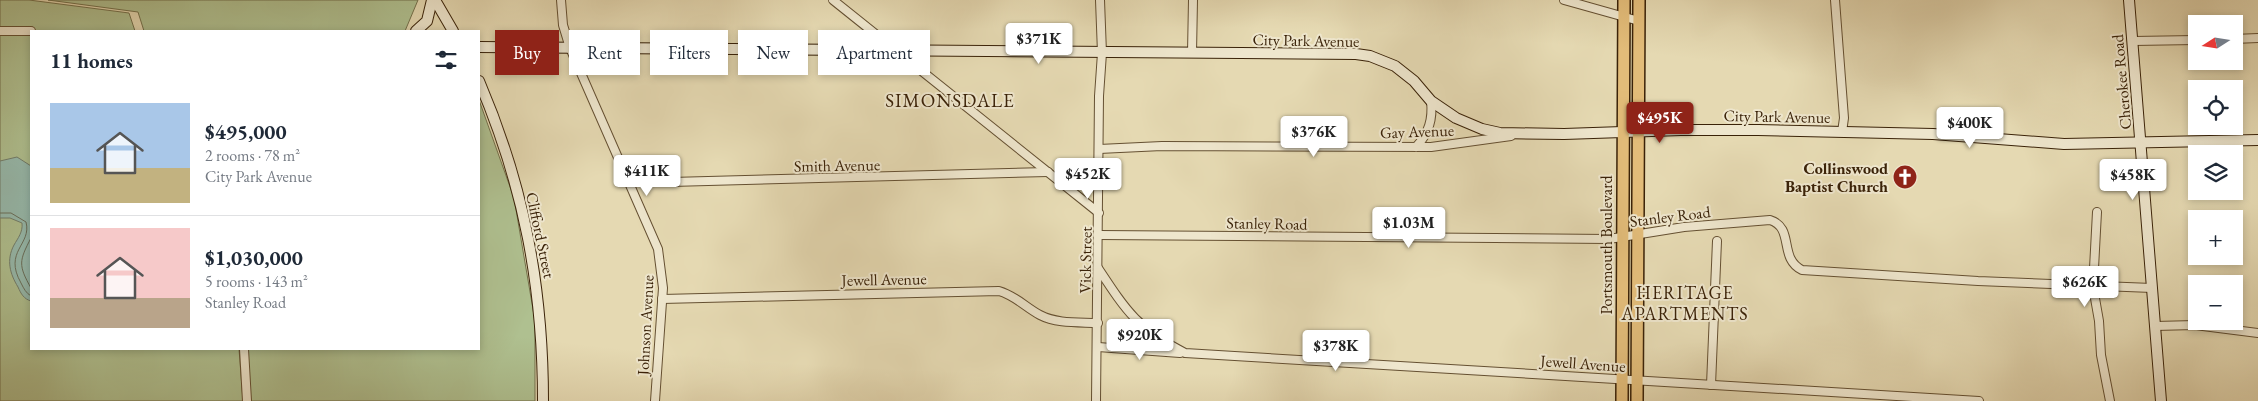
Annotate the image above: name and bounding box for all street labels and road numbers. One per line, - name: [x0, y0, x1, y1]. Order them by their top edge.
- street label: City Park Avenue: [1252, 29, 1360, 52]
- street label: Cherokee Road: [2107, 33, 2136, 130]
- street label: City Park Avenue: [1723, 105, 1831, 128]
- street label: Gay Avenue: [1380, 120, 1454, 143]
- street label: Smith Avenue: [794, 154, 880, 177]
- street label: Portsmouth Boulevard: [1596, 175, 1617, 315]
- street label: Clifford Street: [521, 190, 560, 280]
- street label: Stanley Road: [1629, 201, 1712, 232]
- street label: Stanley Road: [1226, 212, 1309, 235]
- street label: Vick Street: [1074, 226, 1097, 294]
- street label: Jewell Avenue: [839, 268, 927, 291]
- street label: Johnson Avenue: [632, 274, 659, 378]
- street label: Jewell Avenue: [1538, 350, 1626, 377]

